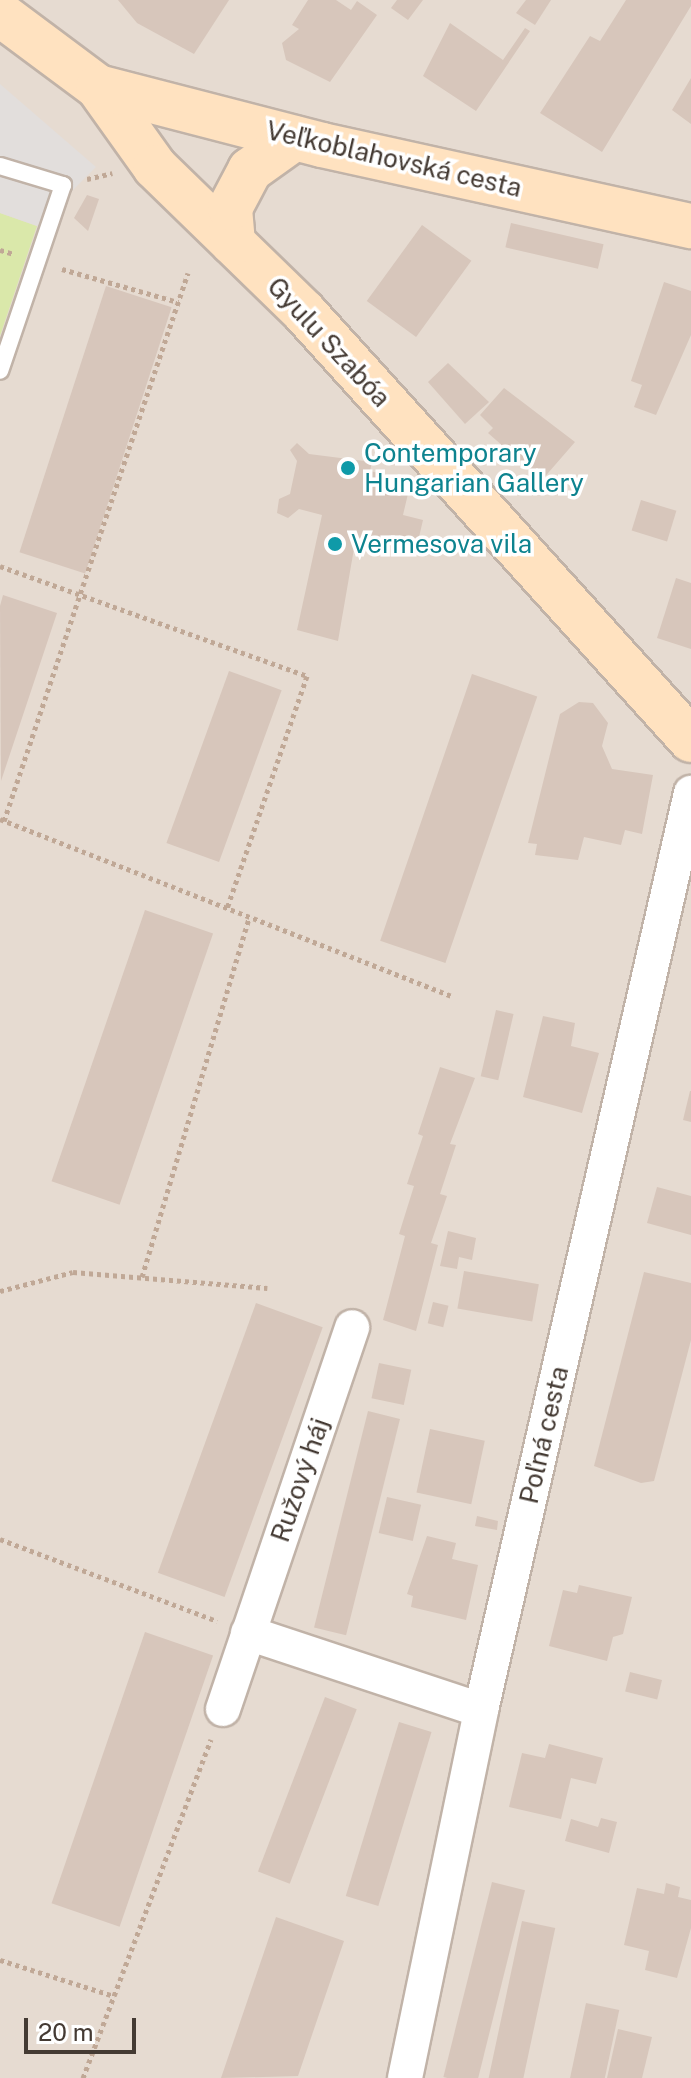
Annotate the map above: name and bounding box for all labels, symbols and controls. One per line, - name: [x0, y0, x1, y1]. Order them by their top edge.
- street label: Veľkoblahovská cesta: [263, 114, 525, 204]
- street label: Gyulu Szabóa: [261, 271, 397, 413]
- place label: Contemporary Hungarian Gallery: [364, 437, 584, 498]
- marker: Contemporary Hungarian Gallery: [339, 459, 357, 477]
- place label: Vermesova vila: [351, 528, 532, 560]
- marker: Vermesova vila: [326, 535, 344, 553]
- street label: Poľná cesta: [513, 1363, 575, 1507]
- street label: Ružový háj: [264, 1414, 336, 1546]
- scale bar: [28, 2002, 140, 2052]
- text: 20 m: [38, 2018, 94, 2046]

